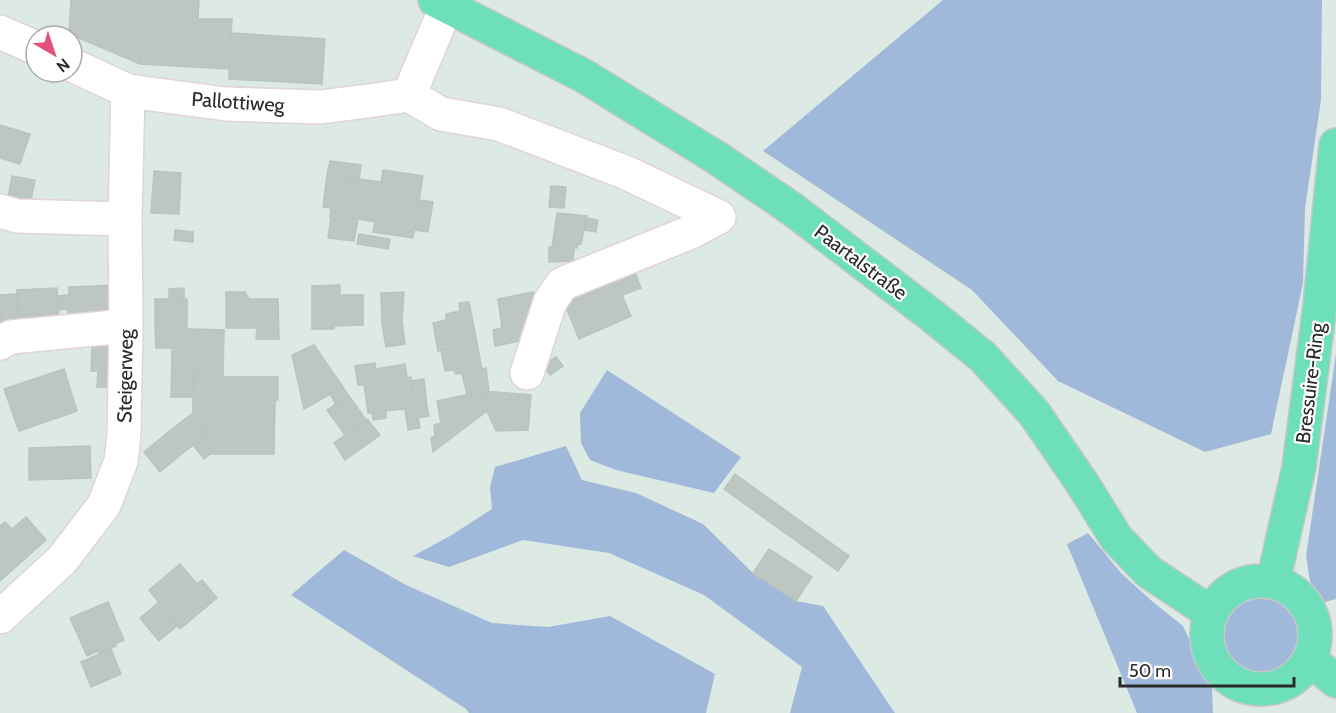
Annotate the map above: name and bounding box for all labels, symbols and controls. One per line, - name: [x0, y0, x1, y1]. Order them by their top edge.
- north arrow: [24, 24, 84, 84]
- text: N: [53, 54, 73, 76]
- street label: Pallottiweg: [191, 87, 286, 117]
- street label: Paartalstraße: [810, 219, 912, 305]
- street label: Bressuire-Ring: [1291, 320, 1329, 445]
- street label: Steigerweg: [112, 328, 138, 423]
- scale bar: [1120, 650, 1294, 688]
- text: 50 m: [1129, 660, 1171, 682]

